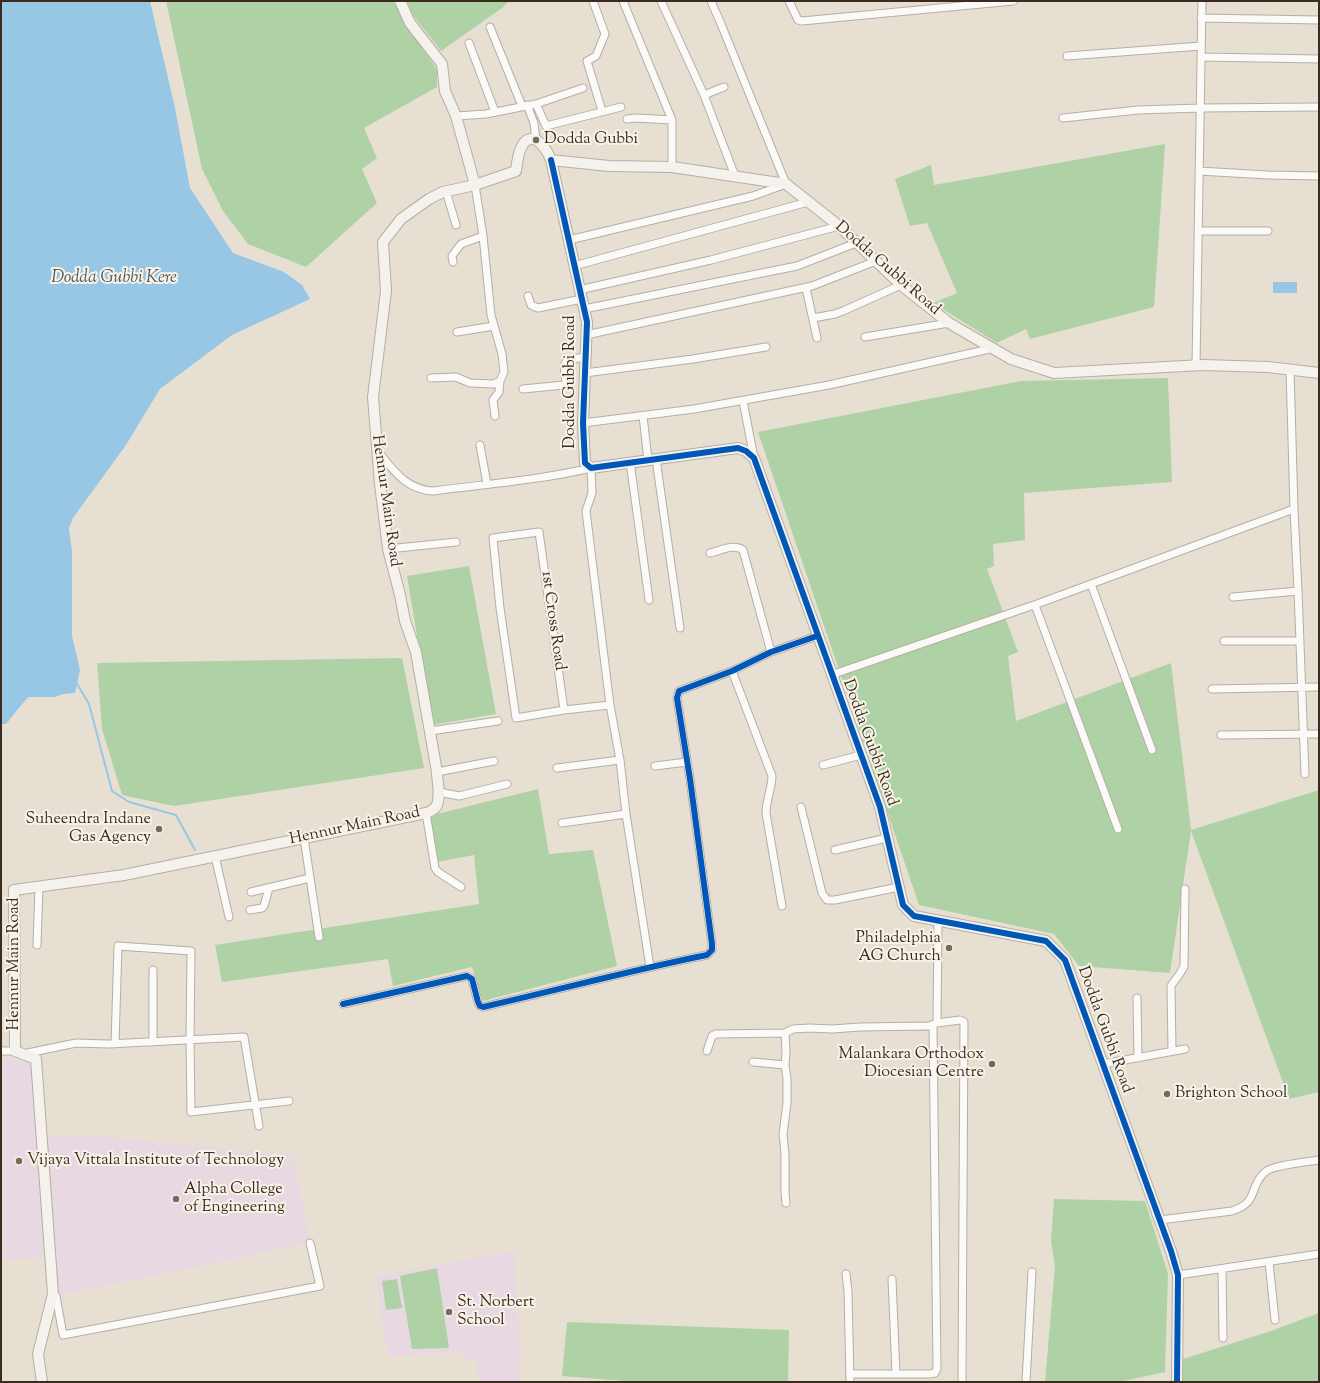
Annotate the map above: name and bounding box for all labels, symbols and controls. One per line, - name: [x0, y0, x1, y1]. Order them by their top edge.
- place label: Dodda Gubbi: [544, 130, 638, 150]
- marker: Dodda Gubbi: [531, 135, 541, 145]
- street label: Dodda Gubbi Road: [830, 218, 944, 320]
- water label: Dodda Gubbi Kere: [51, 269, 177, 289]
- street label: Dodda Gubbi Road: [561, 315, 581, 449]
- street label: Hennur Main Road: [366, 434, 404, 568]
- street label: 1st Cross Road: [536, 570, 568, 672]
- street label: Dodda Gubbi Road: [837, 677, 901, 809]
- street label: Hennur Main Road: [288, 804, 422, 850]
- place label: Suheendra Indane Gas Agency: [25, 810, 151, 848]
- marker: Suheendra Indane Gas Agency: [154, 824, 164, 834]
- street label: Hennur Main Road: [5, 898, 25, 1030]
- place label: Philadelphia AG Church: [856, 929, 941, 967]
- marker: Philadelphia AG Church: [944, 943, 954, 953]
- street label: Dodda Gubbi Road: [1072, 964, 1136, 1096]
- place label: Malankara Orthodox Diocesian Centre: [839, 1045, 984, 1083]
- marker: Malankara Orthodox Diocesian Centre: [987, 1059, 997, 1069]
- place label: Brighton School: [1175, 1084, 1287, 1104]
- marker: Brighton School: [1162, 1089, 1172, 1099]
- place label: Vijaya Vittala Institute of Technology: [27, 1151, 284, 1171]
- marker: Vijaya Vittala Institute of Technology: [14, 1156, 24, 1166]
- place label: Alpha College of Engineering: [184, 1180, 285, 1218]
- marker: Alpha College of Engineering: [171, 1194, 181, 1204]
- place label: St. Norbert School: [457, 1293, 534, 1331]
- marker: St. Norbert School: [444, 1307, 454, 1317]

